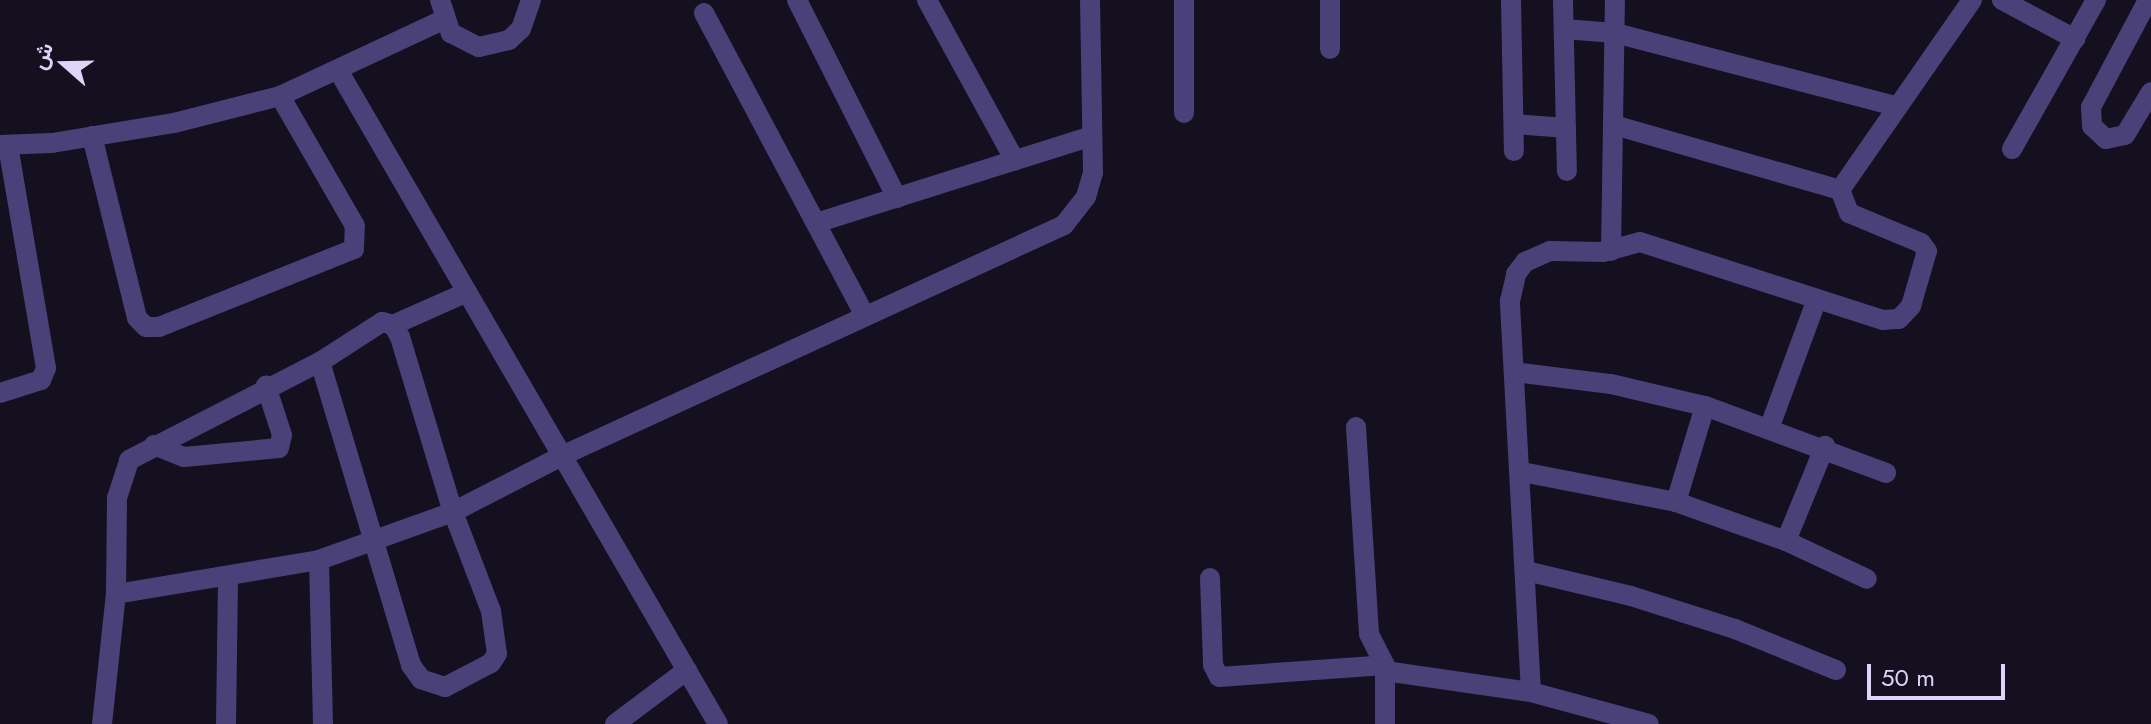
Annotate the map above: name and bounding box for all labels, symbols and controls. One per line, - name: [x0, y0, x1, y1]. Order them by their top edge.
- north arrow: [24, 24, 104, 104]
- text: ش: [22, 38, 61, 74]
- scale bar: [1871, 648, 2009, 698]
- text: 50 m: [1881, 660, 1935, 695]

